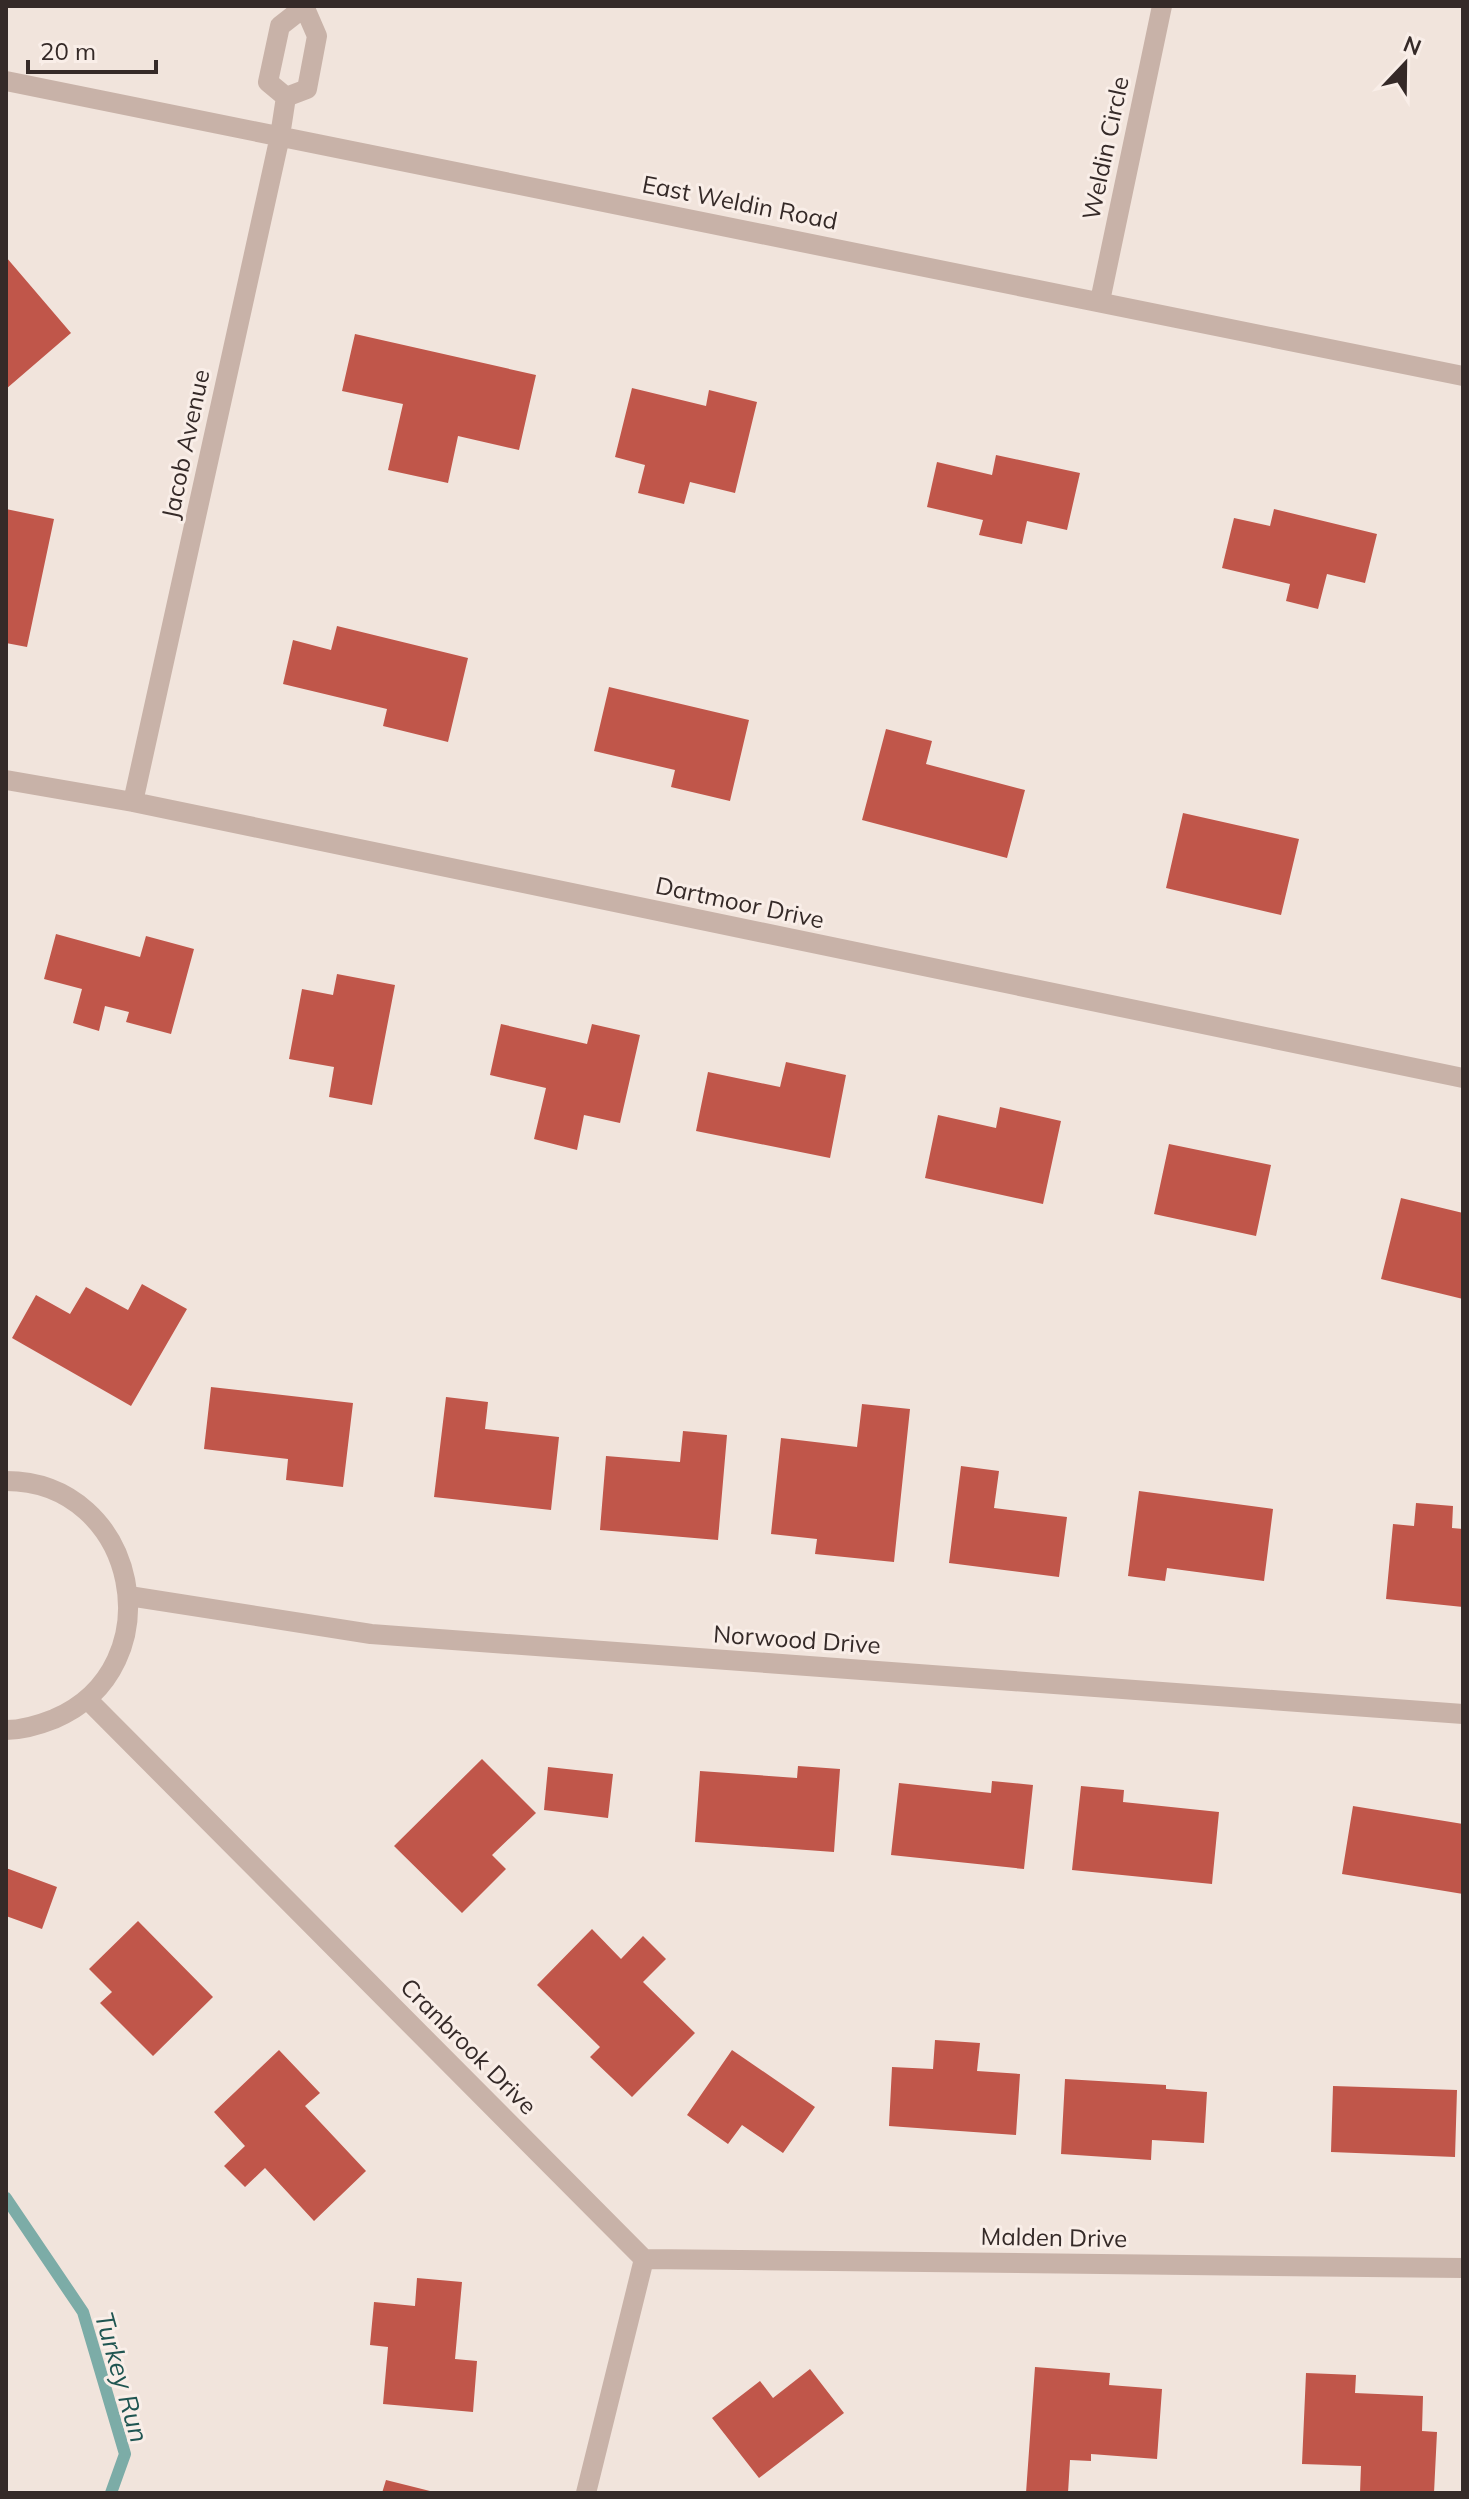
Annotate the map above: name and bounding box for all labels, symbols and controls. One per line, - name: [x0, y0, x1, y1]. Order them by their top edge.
- scale bar: [28, 24, 156, 74]
- north arrow: [1365, 24, 1445, 104]
- text: N: [1400, 29, 1425, 62]
- text: 20 m: [40, 36, 96, 66]
- street label: Weldin Circle: [1075, 74, 1135, 222]
- street label: East Weldin Road: [640, 168, 840, 236]
- street label: Jacob Avenue: [155, 367, 215, 521]
- street label: Dartmoor Drive: [653, 869, 827, 935]
- street label: Norwood Drive: [712, 1618, 882, 1660]
- street label: Cranbrook Drive: [395, 1972, 543, 2120]
- street label: Malden Drive: [981, 2221, 1127, 2253]
- water label: Turkey Run: [88, 2308, 156, 2446]

